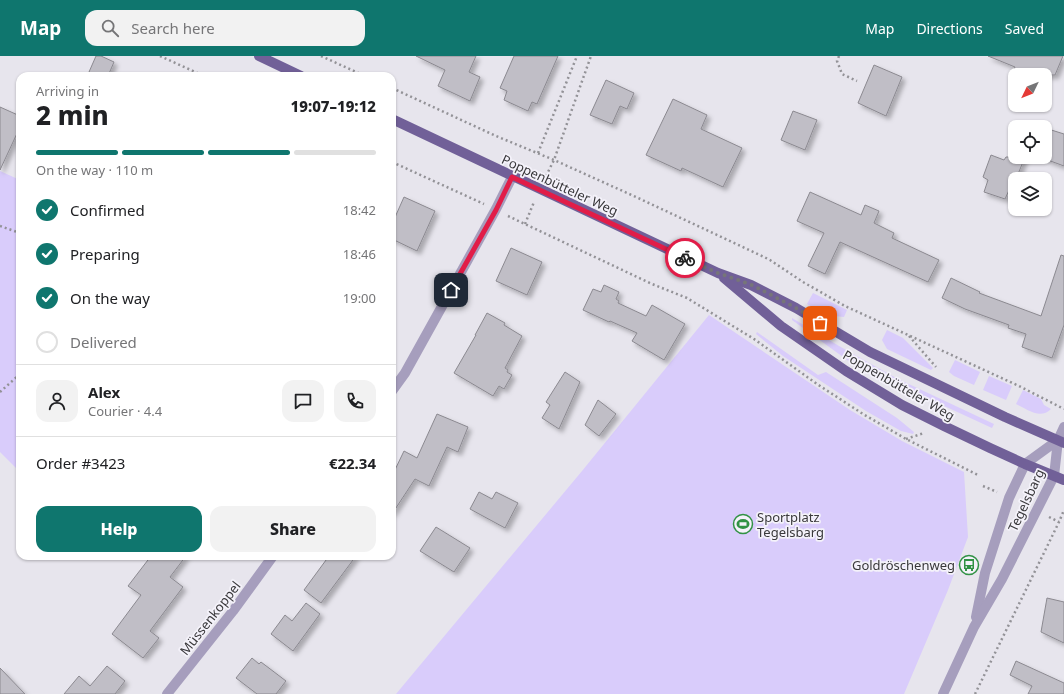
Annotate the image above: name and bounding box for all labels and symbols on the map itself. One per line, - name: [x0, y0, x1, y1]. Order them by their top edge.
- north arrow: [1008, 68, 1052, 112]
- street label: Poppenbütteler Weg: [499, 150, 621, 220]
- courier: [665, 238, 705, 278]
- pin: [434, 273, 468, 307]
- pin: [803, 306, 837, 340]
- street label: Poppenbütteler Weg: [840, 346, 958, 424]
- street label: Tegelsbarg: [1004, 466, 1048, 534]
- place label: Sportplatz Tegelsbarg: [757, 508, 824, 541]
- sports icon: Sportplatz Tegelsbarg: [732, 513, 754, 535]
- bus stop icon: Goldröschenweg: [958, 554, 980, 576]
- place label: Goldröschenweg: [852, 556, 955, 574]
- street label: Müssenkoppel: [175, 577, 245, 659]

